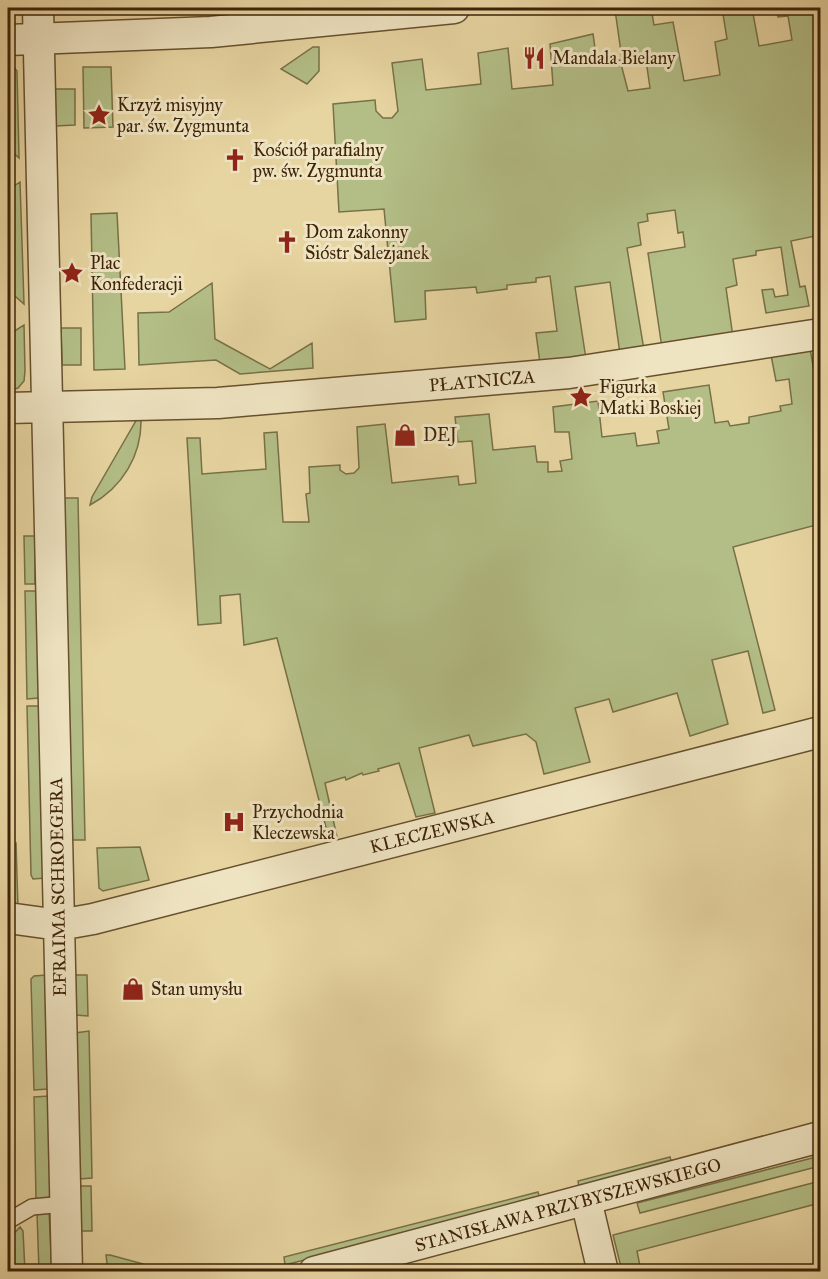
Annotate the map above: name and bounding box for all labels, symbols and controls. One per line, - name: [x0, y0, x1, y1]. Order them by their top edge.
- restaurant icon: Mandala Bielany: [521, 45, 547, 71]
- place label: Mandala Bielany: [552, 47, 676, 69]
- place label: Krzyż misyjny par. św. Zygmunta: [116, 94, 249, 138]
- place icon: Krzyż misyjny par. św. Zygmunta: [86, 102, 112, 128]
- place label: Kościół parafialny pw. św. Zygmunta: [252, 139, 384, 183]
- church icon: Kościół parafialny pw. św. Zygmunta: [222, 147, 248, 173]
- place label: Dom zakonny Sióstr Salezjanek: [305, 221, 430, 264]
- church icon: Dom zakonny Sióstr Salezjanek: [274, 229, 300, 255]
- place label: Plac Konfederacji: [90, 252, 183, 295]
- place icon: Plac Konfederacji: [59, 260, 85, 286]
- street label: PŁATNICZA: [428, 365, 536, 397]
- place label: Figurka Matki Boskiej: [599, 376, 701, 419]
- place icon: Figurka Matki Boskiej: [568, 384, 594, 410]
- shop icon: DEJ: [392, 422, 418, 448]
- place label: DEJ: [423, 424, 458, 447]
- street label: EFRAIMA SCHROEGERA: [45, 777, 71, 997]
- place label: Przychodnia Kleczewska: [252, 801, 344, 844]
- street label: KLECZEWSKA: [367, 806, 497, 858]
- hospital icon: Przychodnia Kleczewska: [221, 809, 247, 835]
- shop icon: Stan umysłu: [120, 976, 146, 1002]
- place label: Stan umysłu: [151, 978, 243, 1000]
- street label: STANISŁAWA PRZYBYSZEWSKIEGO: [413, 1153, 723, 1257]

